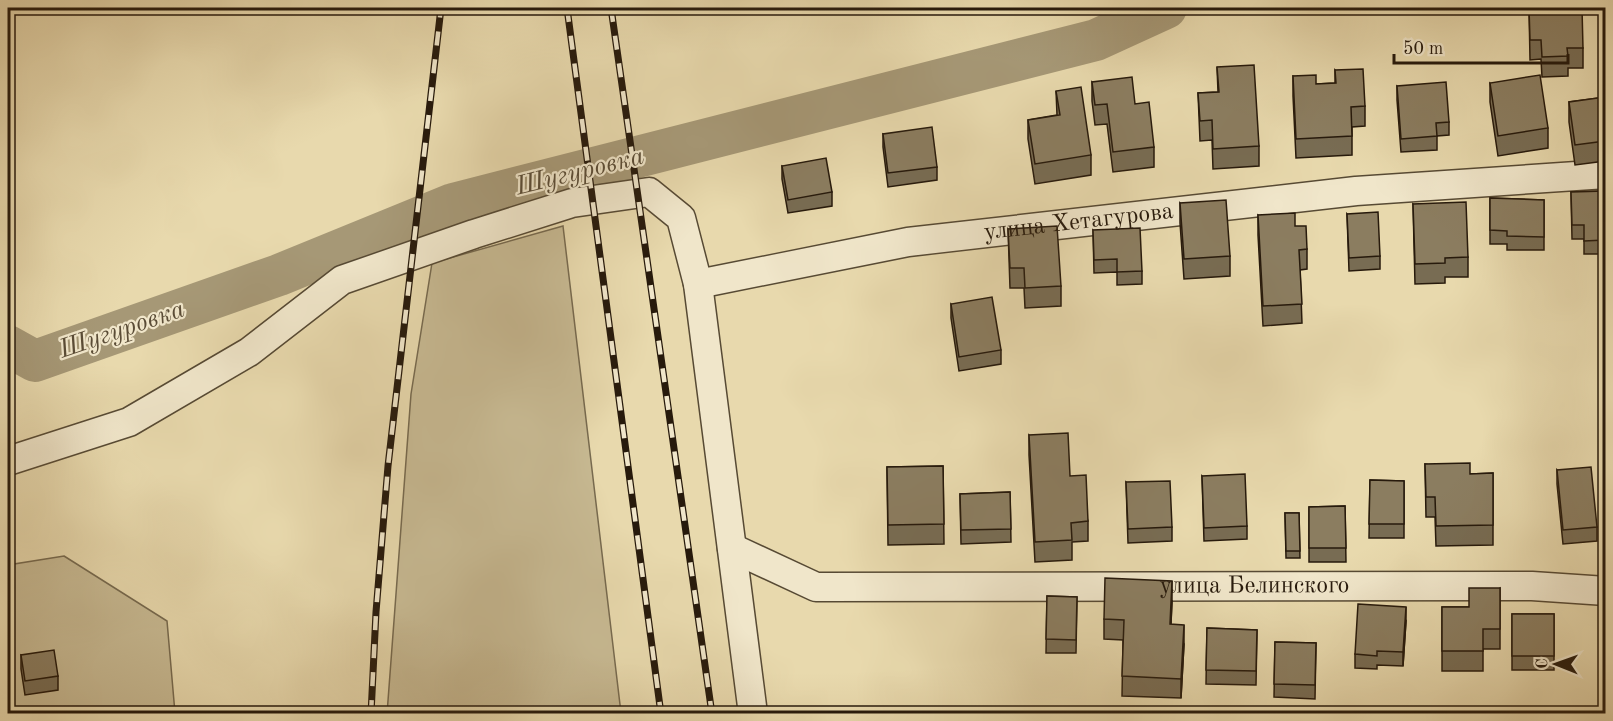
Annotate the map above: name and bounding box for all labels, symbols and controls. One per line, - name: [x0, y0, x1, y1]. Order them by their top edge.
- scale bar: [1394, 27, 1568, 65]
- text: 50 m: [1403, 40, 1443, 58]
- water label: Шугуровка: [512, 143, 647, 201]
- street label: улица Хетагурова: [983, 200, 1175, 245]
- water label: Шугуровка: [55, 296, 189, 364]
- street label: улица Белинского: [1159, 574, 1349, 599]
- north arrow: [1526, 634, 1586, 694]
- text: С: [1535, 658, 1551, 669]

